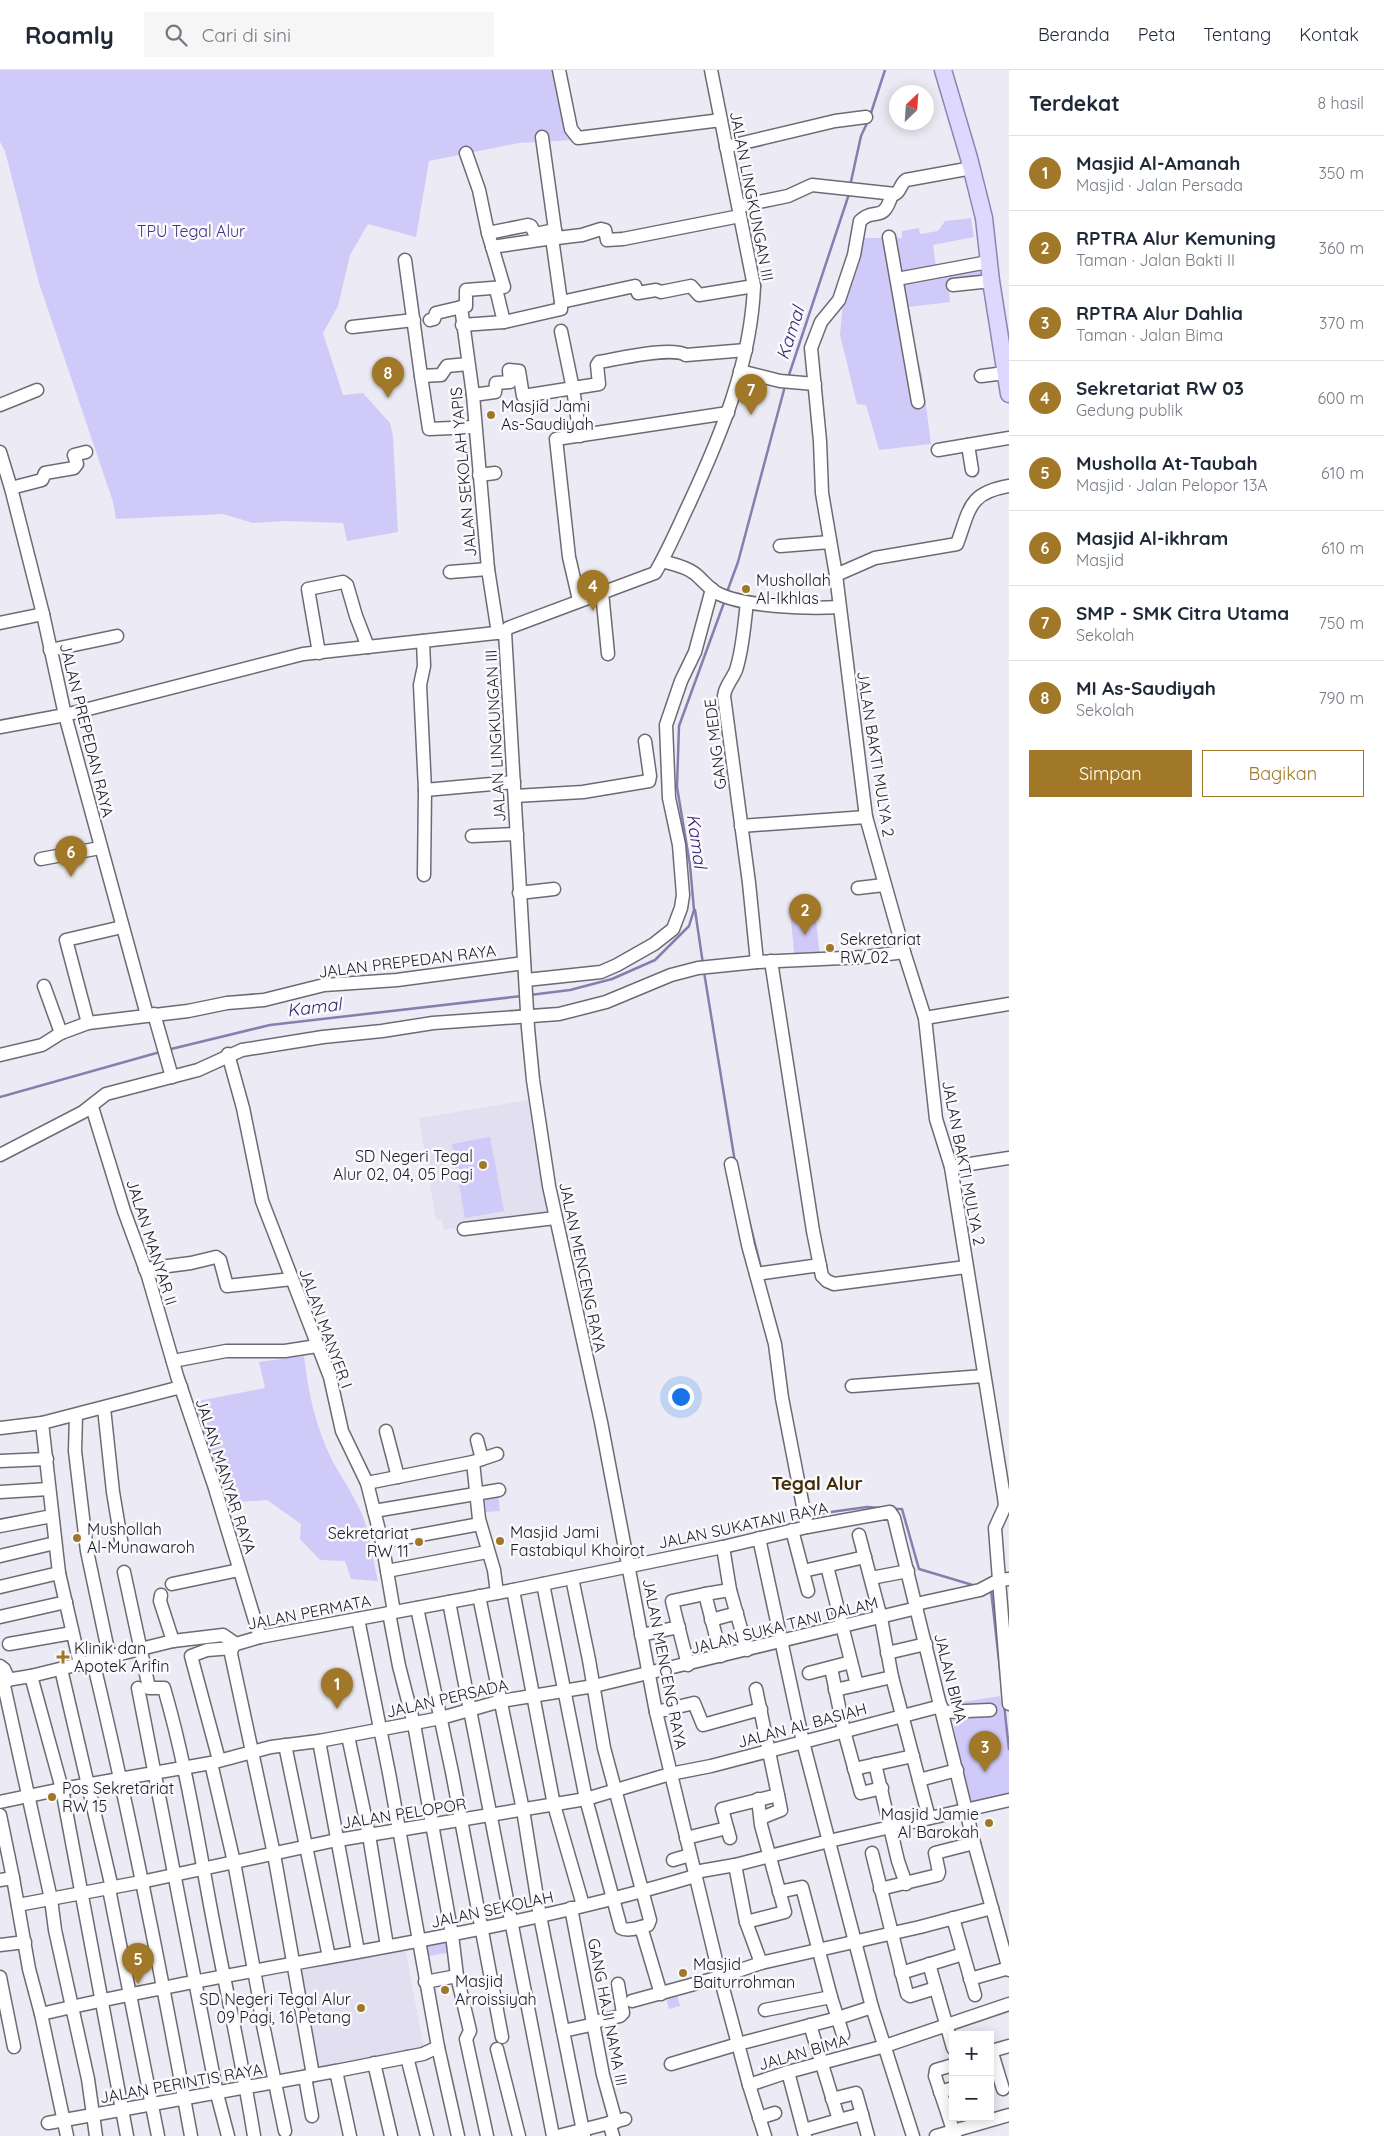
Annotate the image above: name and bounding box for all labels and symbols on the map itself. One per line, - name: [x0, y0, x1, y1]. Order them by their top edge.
- north arrow: [889, 85, 934, 130]
- street label: JALAN LINGKUNGAN III: [726, 109, 778, 283]
- park label: TPU Tegal Alur: [137, 221, 245, 241]
- water label: Kamal: [771, 302, 810, 362]
- pin: 8: [372, 357, 404, 398]
- pin: 7: [735, 374, 767, 415]
- street label: JALAN SEKOLAH YAPIS: [446, 386, 480, 558]
- place label: Masjid Jami As-Saudiyah: [501, 396, 594, 434]
- marker: Masjid Jami As-Saudiyah: [485, 409, 497, 421]
- pin: 4: [577, 570, 609, 611]
- place label: Mushollah Al-Ikhlas: [756, 570, 831, 608]
- marker: Mushollah Al-Ikhlas: [740, 583, 752, 595]
- street label: JALAN PREPEDAN RAYA: [56, 641, 118, 819]
- street label: JALAN LINGKUNGAN III: [480, 649, 510, 823]
- street label: JALAN BAKTI MULYA 2: [853, 670, 899, 839]
- street label: GANG MEDE: [699, 697, 731, 791]
- water label: Kamal: [682, 812, 712, 871]
- pin: 6: [55, 836, 87, 877]
- pin: 2: [789, 894, 821, 935]
- place label: Sekretariat RW 02: [840, 929, 921, 967]
- street label: JALAN PREPEDAN RAYA: [317, 940, 497, 982]
- marker: Sekretariat RW 02: [824, 942, 836, 954]
- water label: Kamal: [286, 992, 344, 1022]
- street label: JALAN BAKTI MULYA 2: [938, 1079, 990, 1247]
- place label: SD Negeri Tegal Alur 02, 04, 05 Pagi: [333, 1146, 473, 1184]
- marker: SD Negeri Tegal Alur 02, 04, 05 Pagi: [477, 1159, 489, 1171]
- street label: JALAN MANYAR II: [122, 1177, 182, 1307]
- street label: JALAN MENCENG RAYA: [555, 1180, 611, 1354]
- street label: JALAN MANYER I: [295, 1265, 357, 1391]
- your location: [668, 1384, 694, 1410]
- street label: JALAN MANYAR RAYA: [191, 1396, 261, 1556]
- district label: Tegal Alur: [771, 1471, 863, 1495]
- street label: JALAN SUKATANI RAYA: [656, 1497, 830, 1553]
- place label: Mushollah Al-Munawaroh: [87, 1519, 195, 1557]
- place label: Masjid Jami Fastabiqul Khoirot: [510, 1522, 645, 1560]
- place label: Sekretariat RW 11: [328, 1523, 409, 1561]
- marker: Mushollah Al-Munawaroh: [71, 1532, 83, 1544]
- marker: Masjid Jami Fastabiqul Khoirot: [494, 1535, 506, 1547]
- marker: Sekretariat RW 11: [413, 1536, 425, 1548]
- street label: JALAN MENCENG RAYA: [639, 1577, 691, 1751]
- street label: JALAN PERMATA: [245, 1590, 373, 1634]
- street label: JALAN SUKA TANI DALAM: [688, 1592, 880, 1658]
- street label: JALAN BIMA: [930, 1631, 972, 1725]
- place label: Klinik dan Apotek Arifin: [74, 1638, 169, 1676]
- marker: Klinik dan Apotek Arifin: [56, 1650, 70, 1664]
- pin: 1: [321, 1668, 353, 1709]
- street label: JALAN PERSADA: [384, 1674, 510, 1722]
- street label: JALAN AL BASIAH: [735, 1698, 869, 1752]
- pin: 3: [969, 1731, 1001, 1772]
- place label: Pos Sekretariat RW 15: [62, 1778, 174, 1816]
- marker: Pos Sekretariat RW 15: [46, 1791, 58, 1803]
- street label: JALAN PELOPOR: [340, 1793, 468, 1833]
- place label: Masjid Jamie Al Barokah: [881, 1804, 979, 1842]
- marker: Masjid Jamie Al Barokah: [983, 1817, 995, 1829]
- street label: JALAN SEKOLAH: [429, 1886, 555, 1932]
- street label: GANG HAJI NAMA III: [584, 1936, 632, 2088]
- pin: 5: [122, 1943, 154, 1984]
- place label: Masjid Baiturrohman: [693, 1954, 795, 1992]
- marker: Masjid Baiturrohman: [677, 1967, 689, 1979]
- place label: Masjid Arroissiyah: [455, 1971, 537, 2009]
- marker: Masjid Arroissiyah: [439, 1984, 451, 1996]
- place label: SD Negeri Tegal Alur 09 Pagi, 16 Petang: [199, 1989, 351, 2027]
- marker: SD Negeri Tegal Alur 09 Pagi, 16 Petang: [355, 2002, 367, 2014]
- street label: JALAN BIMA: [756, 2030, 850, 2074]
- street label: JALAN PERINTIS RAYA: [98, 2059, 264, 2107]

